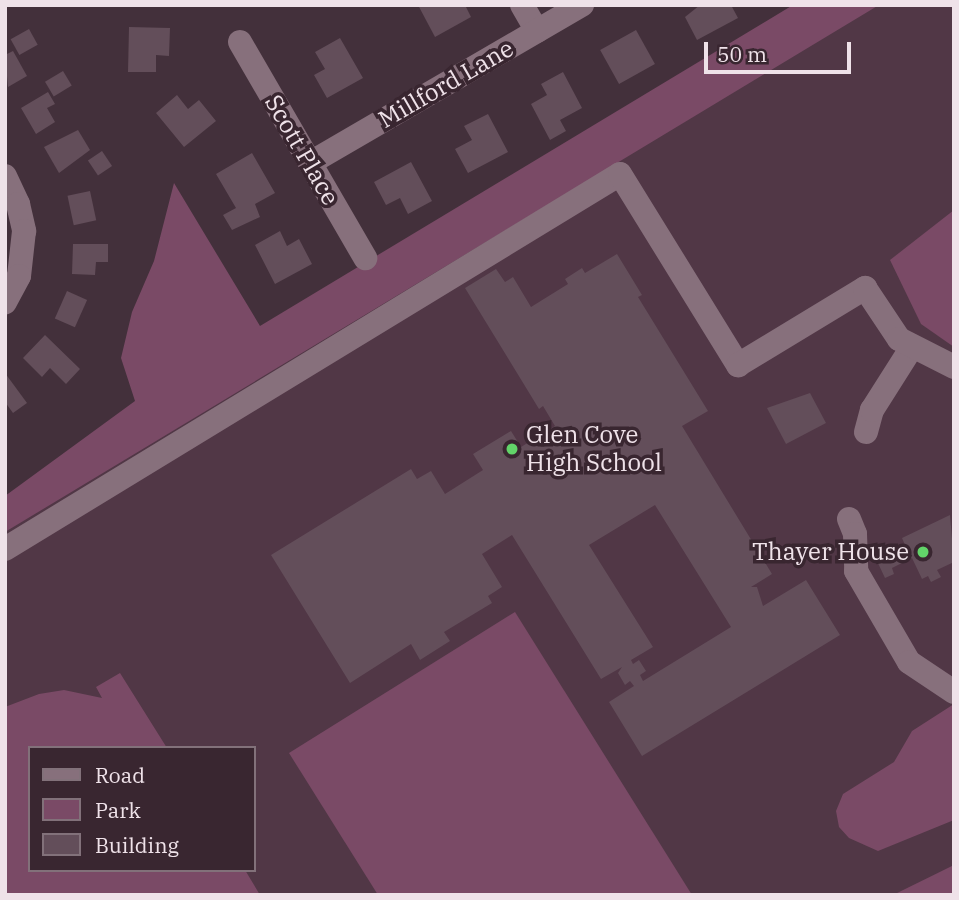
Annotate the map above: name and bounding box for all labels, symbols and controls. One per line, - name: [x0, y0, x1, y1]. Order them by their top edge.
- scale bar: [707, 28, 854, 72]
- street label: Millford Lane: [373, 34, 519, 134]
- text: 50 m: [717, 40, 767, 68]
- street label: Scott Place: [259, 90, 345, 210]
- place label: Glen Cove High School: [526, 421, 662, 477]
- marker: Glen Cove High School: [504, 441, 520, 457]
- place label: Thayer House: [752, 538, 909, 566]
- marker: Thayer House: [915, 544, 931, 560]
- legend: [28, 746, 256, 872]
- text: Road: [95, 761, 145, 789]
- text: Park: [95, 796, 141, 824]
- text: Building: [95, 831, 179, 859]

